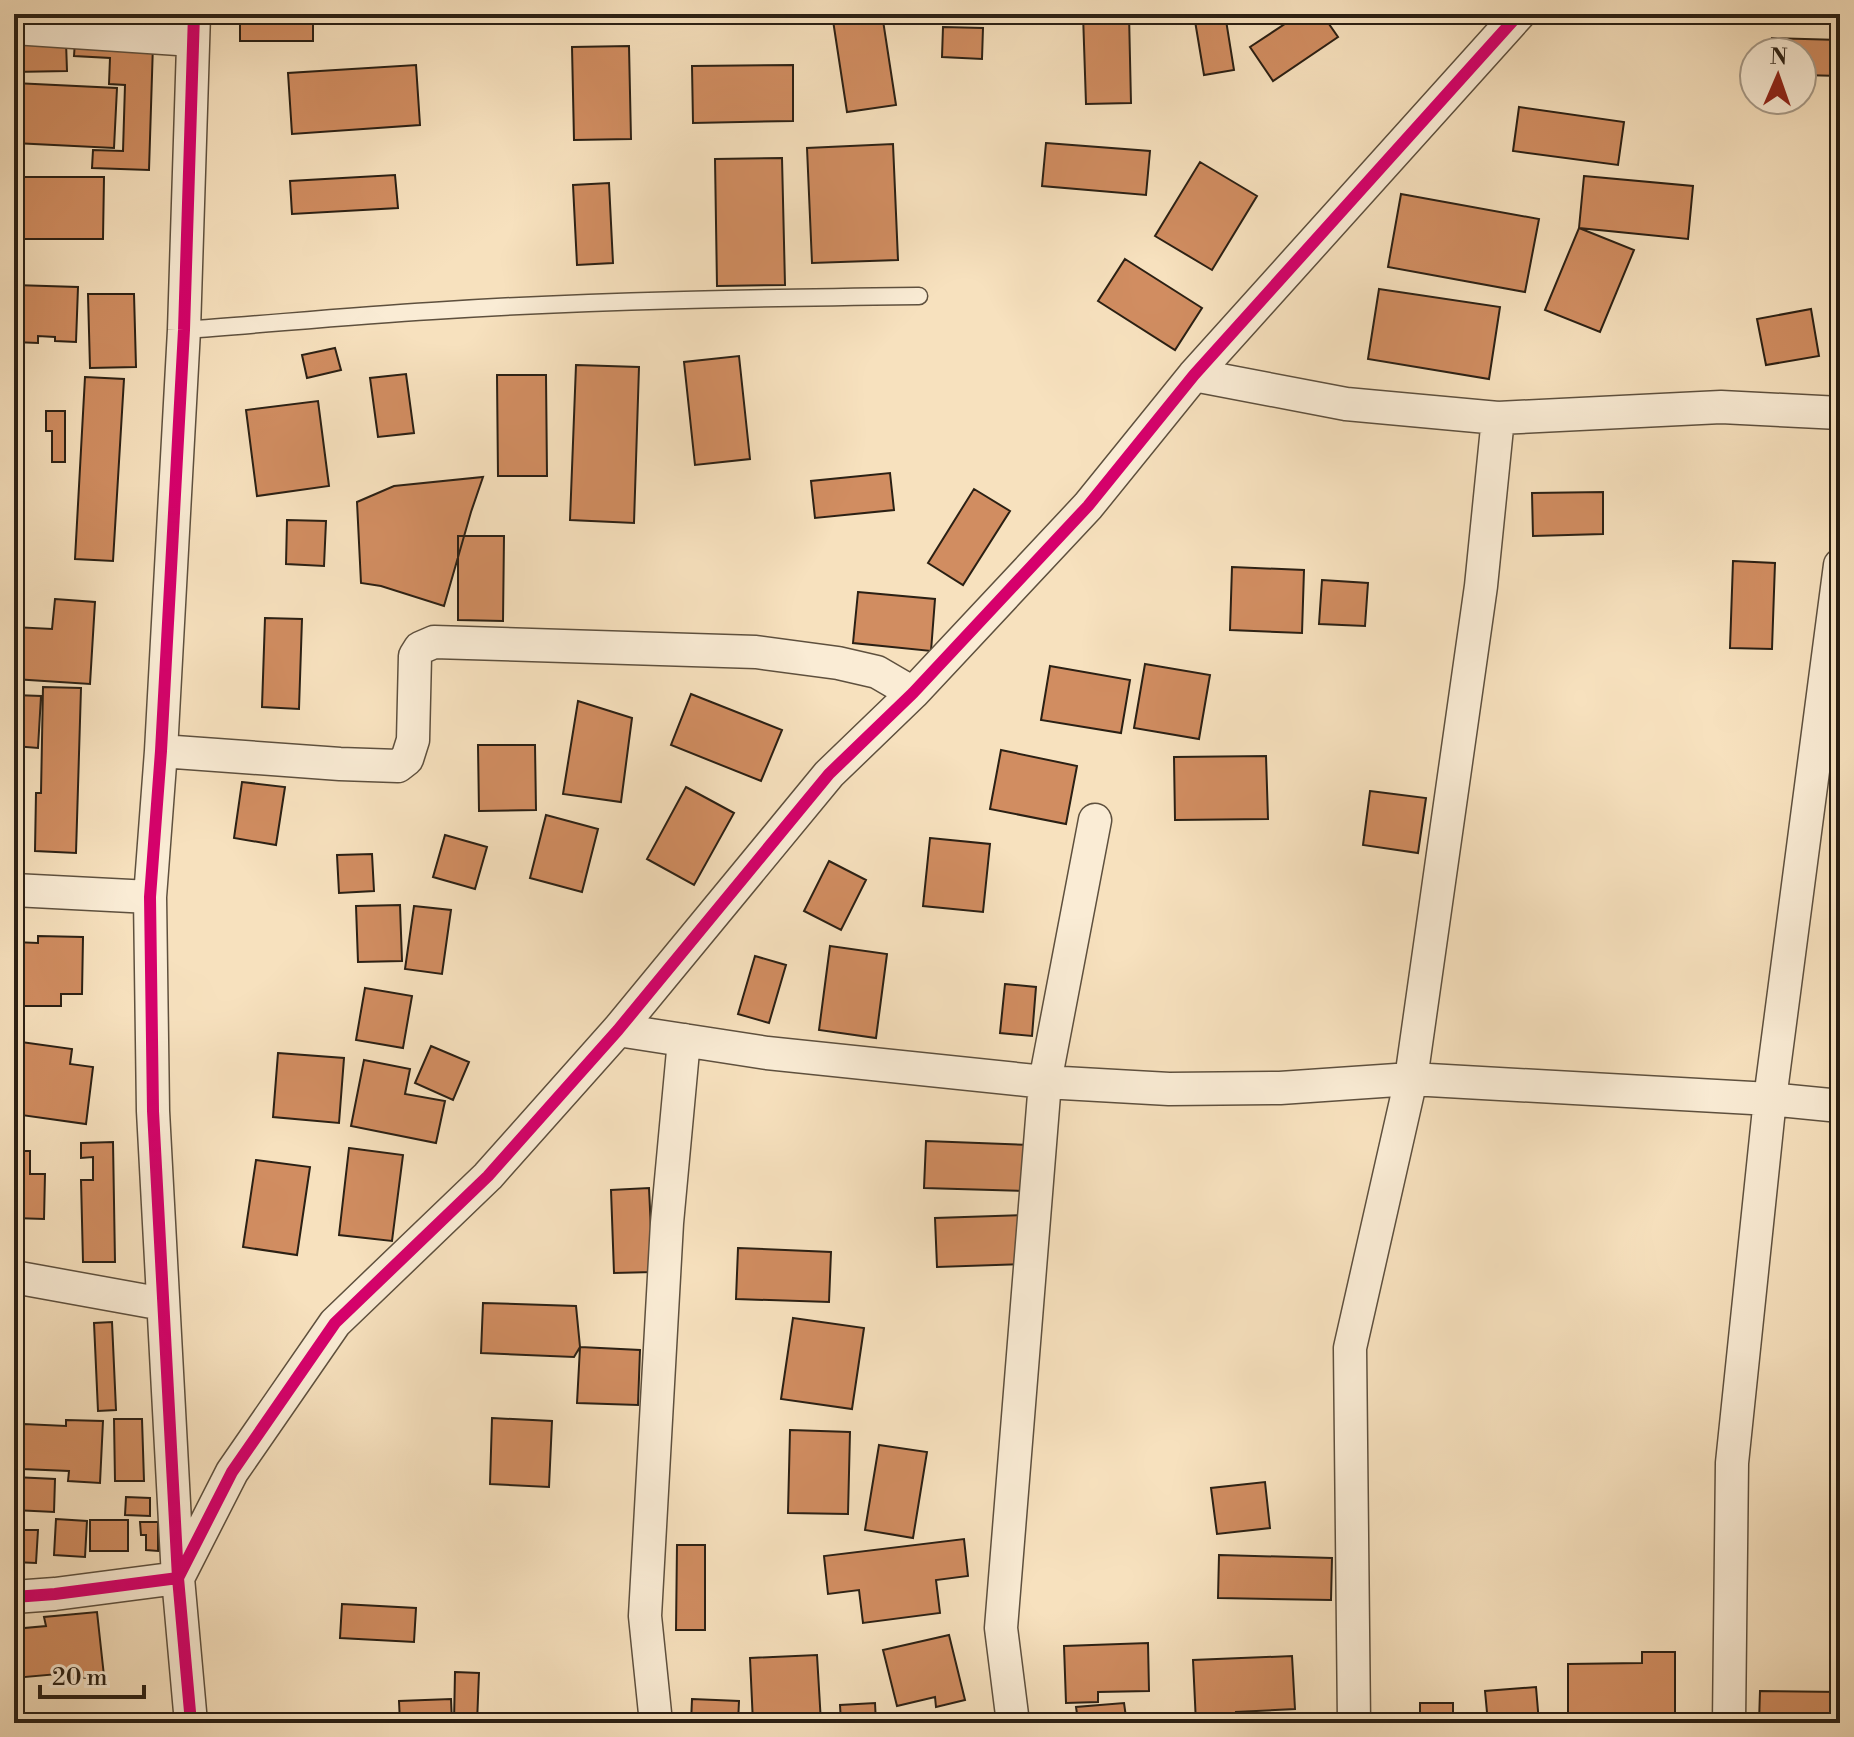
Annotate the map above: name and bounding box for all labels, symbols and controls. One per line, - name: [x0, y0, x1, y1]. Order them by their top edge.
- north arrow: [1738, 36, 1818, 116]
- text: N: [1769, 44, 1788, 71]
- scale bar: [40, 1649, 144, 1699]
- text: 20 m: [52, 1663, 108, 1693]

